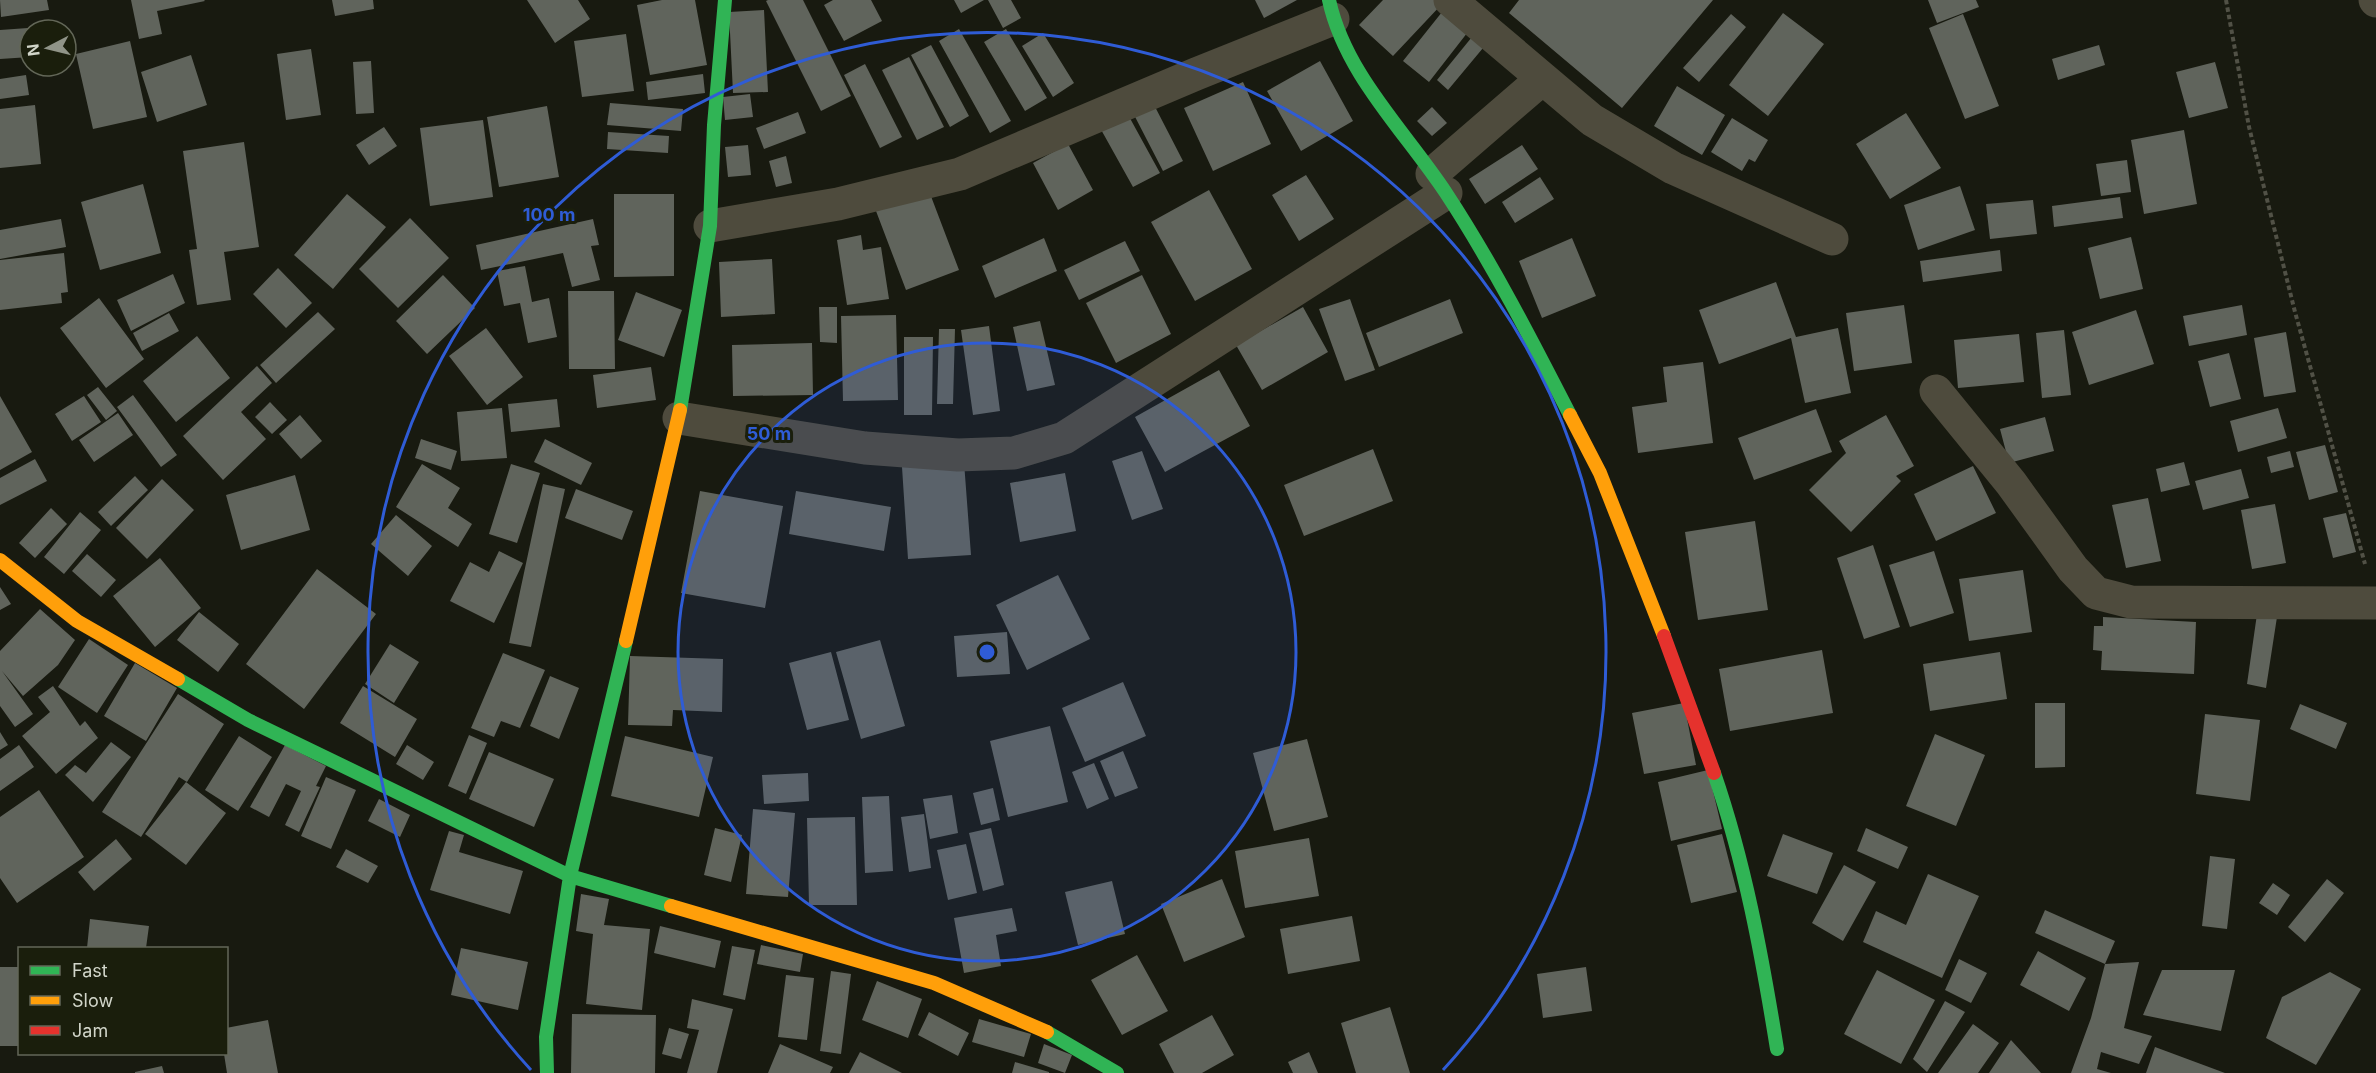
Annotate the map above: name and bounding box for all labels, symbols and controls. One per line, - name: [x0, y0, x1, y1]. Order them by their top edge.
- north arrow: [18, 18, 78, 78]
- text: N: [22, 43, 44, 57]
- text: 100 m: [523, 204, 575, 225]
- text: 50 m: [747, 423, 791, 444]
- centre of rings: [977, 642, 997, 662]
- legend: [18, 947, 228, 1055]
- text: Fast: [72, 960, 108, 981]
- text: Slow: [72, 990, 113, 1011]
- text: Jam: [72, 1020, 108, 1041]

